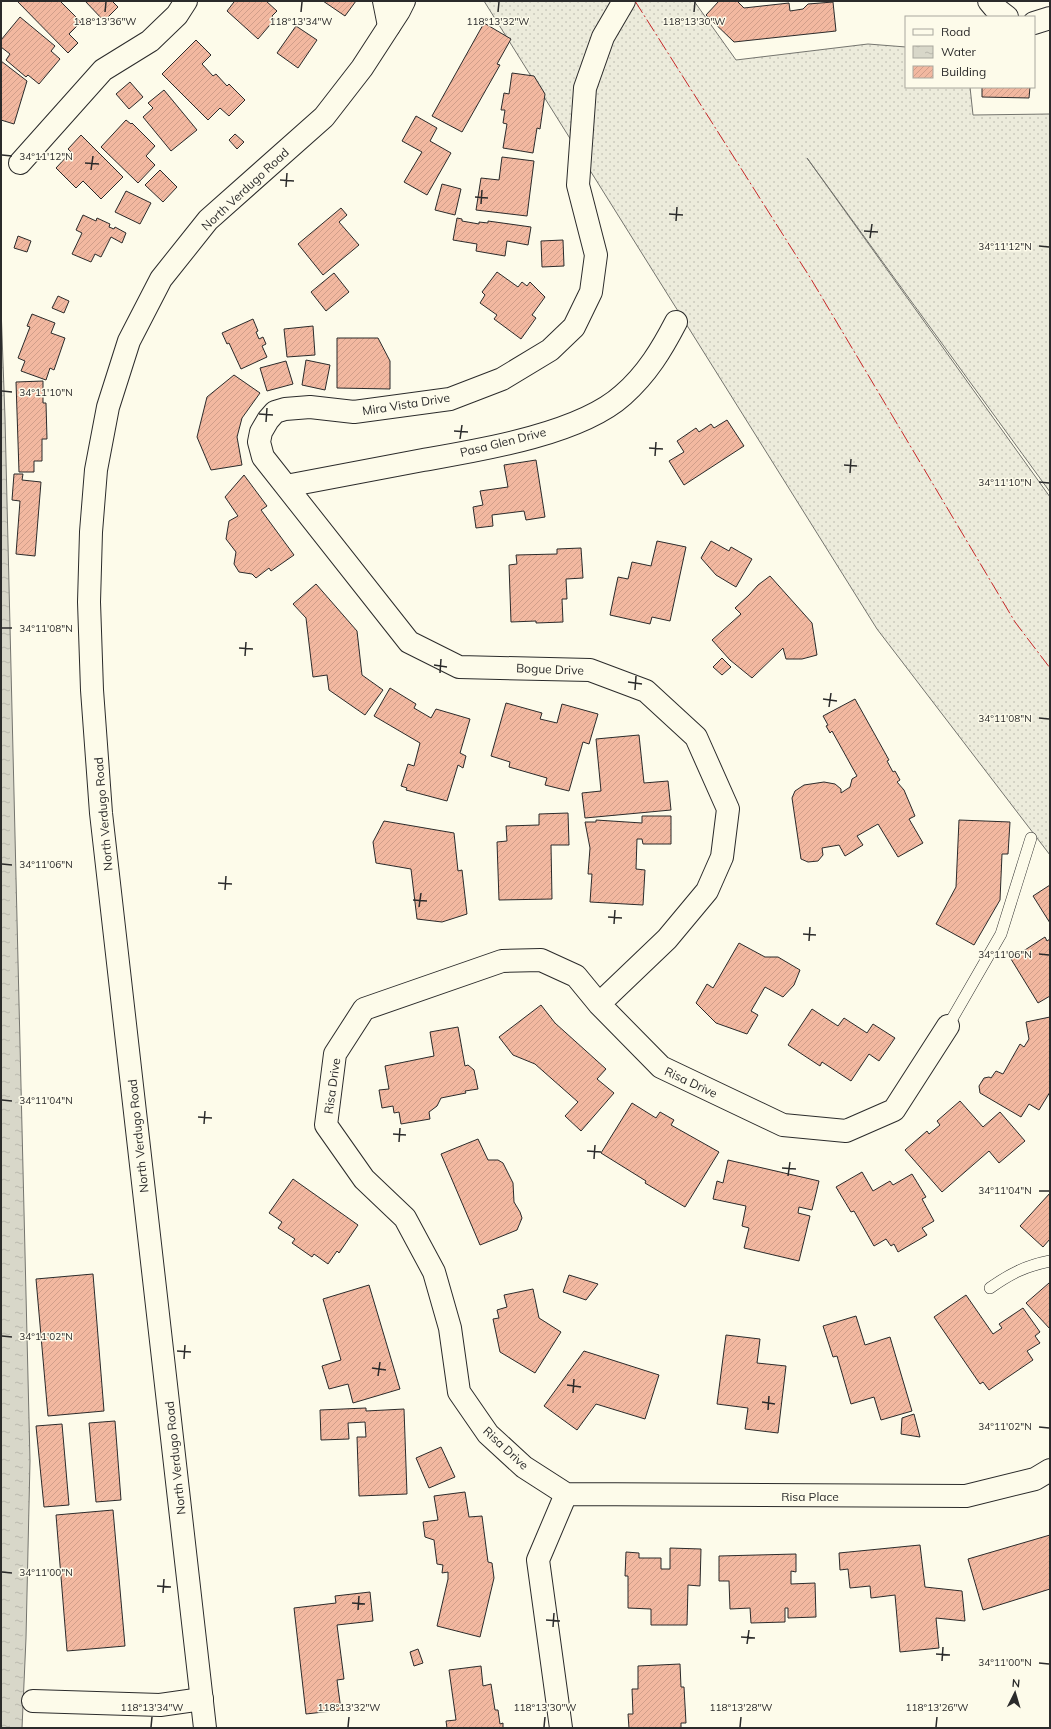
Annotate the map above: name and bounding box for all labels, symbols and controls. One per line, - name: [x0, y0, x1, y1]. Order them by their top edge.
- text: 118°13'36"W: [74, 15, 136, 28]
- text: 118°13'34"W: [270, 15, 332, 28]
- text: 118°13'32"W: [467, 15, 529, 28]
- text: 118°13'30"W: [663, 15, 725, 28]
- legend: [905, 16, 1035, 88]
- text: Road: [941, 24, 970, 39]
- text: Water: [941, 44, 977, 59]
- text: Building: [941, 64, 986, 79]
- street label: North Verdugo Road: [198, 145, 292, 233]
- text: 34°11'12"N: [19, 150, 73, 163]
- text: 34°11'12"N: [978, 240, 1032, 253]
- text: 34°11'10"N: [19, 386, 73, 399]
- street label: Mira Vista Drive: [361, 390, 451, 418]
- street label: Pasa Glen Drive: [458, 424, 548, 460]
- text: 34°11'10"N: [978, 476, 1032, 489]
- text: 34°11'08"N: [19, 622, 73, 635]
- street label: Bogue Drive: [516, 660, 584, 678]
- text: 34°11'08"N: [978, 712, 1032, 725]
- street label: North Verdugo Road: [91, 757, 115, 871]
- text: 34°11'06"N: [19, 858, 73, 871]
- text: 34°11'06"N: [978, 948, 1032, 961]
- street label: Risa Drive: [321, 1057, 343, 1115]
- street label: Risa Drive: [662, 1063, 720, 1101]
- street label: North Verdugo Road: [125, 1078, 151, 1194]
- text: 34°11'04"N: [19, 1094, 73, 1107]
- text: 34°11'04"N: [978, 1184, 1032, 1197]
- text: 34°11'02"N: [19, 1330, 73, 1343]
- street label: North Verdugo Road: [162, 1400, 188, 1516]
- text: 34°11'02"N: [978, 1420, 1032, 1433]
- street label: Risa Drive: [480, 1423, 532, 1473]
- street label: Risa Place: [781, 1489, 839, 1504]
- text: 34°11'00"N: [19, 1566, 73, 1579]
- text: 34°11'00"N: [978, 1656, 1032, 1669]
- north arrow: [995, 1673, 1035, 1713]
- text: N: [1011, 1676, 1021, 1690]
- text: 118°13'34"W: [121, 1701, 183, 1714]
- text: 118°13'32"W: [318, 1701, 380, 1714]
- text: 118°13'30"W: [514, 1701, 576, 1714]
- text: 118°13'28"W: [710, 1701, 772, 1714]
- text: 118°13'26"W: [906, 1701, 968, 1714]

